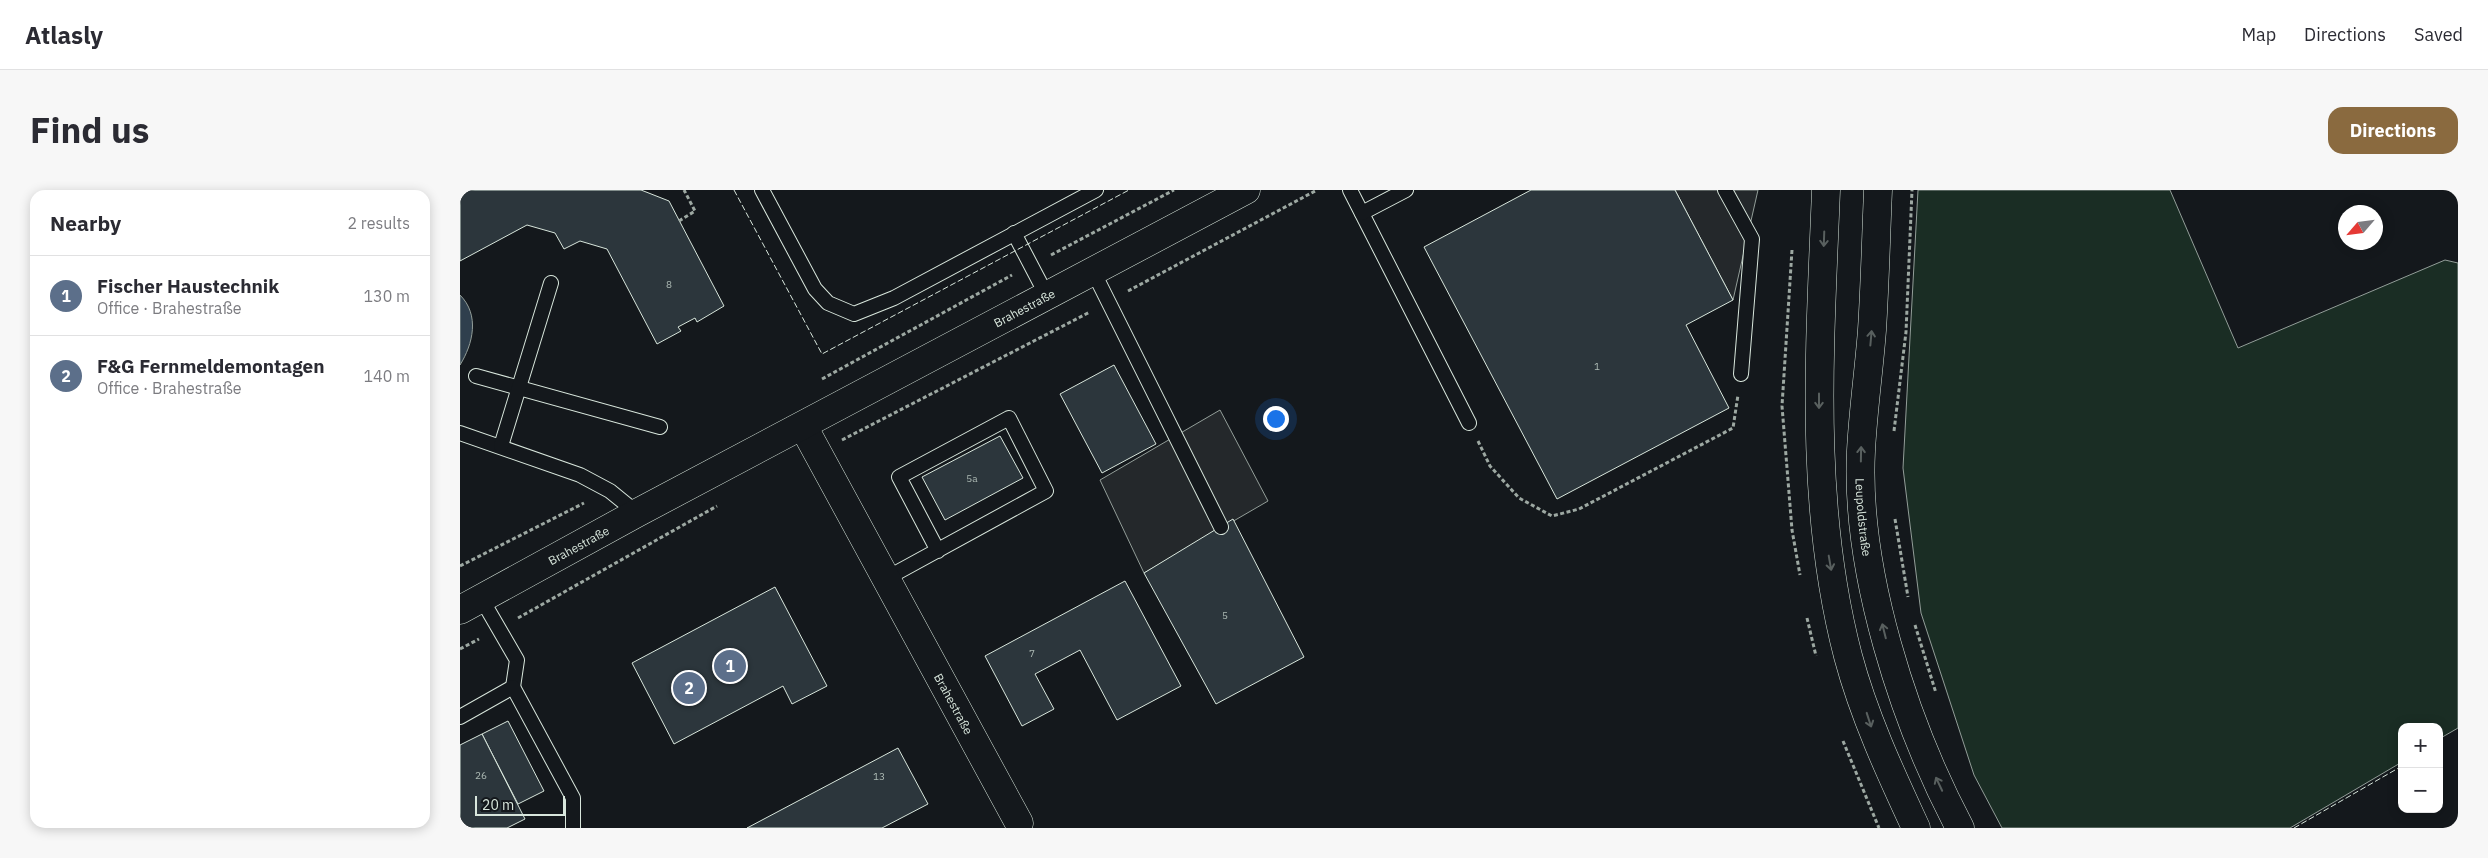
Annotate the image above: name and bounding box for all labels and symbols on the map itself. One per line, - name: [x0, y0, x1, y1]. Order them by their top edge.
- north arrow: [2338, 205, 2383, 250]
- one-way arrow: [1819, 230, 1828, 246]
- house number: 8: [666, 278, 672, 291]
- street label: Brahestraße: [991, 285, 1058, 330]
- one-way arrow: [1867, 331, 1876, 347]
- house number: 1: [1594, 360, 1600, 373]
- one-way arrow: [1814, 392, 1824, 409]
- your location: [1263, 406, 1289, 432]
- one-way arrow: [1856, 446, 1866, 462]
- house number: 5a: [966, 472, 978, 485]
- street label: Leupoldstraße: [1853, 478, 1875, 558]
- street label: Brahestraße: [545, 522, 612, 568]
- one-way arrow: [1825, 555, 1835, 571]
- house number: 5: [1222, 609, 1228, 622]
- one-way arrow: [1879, 624, 1888, 640]
- pin: 1: [714, 647, 746, 685]
- house number: 7: [1029, 647, 1035, 660]
- pin: 2: [673, 669, 705, 707]
- street label: Brahestraße: [931, 671, 977, 737]
- one-way arrow: [1865, 712, 1874, 728]
- house number: 26: [475, 769, 487, 782]
- house number: 13: [873, 770, 885, 783]
- one-way arrow: [1934, 777, 1944, 792]
- scale bar: [475, 793, 565, 816]

